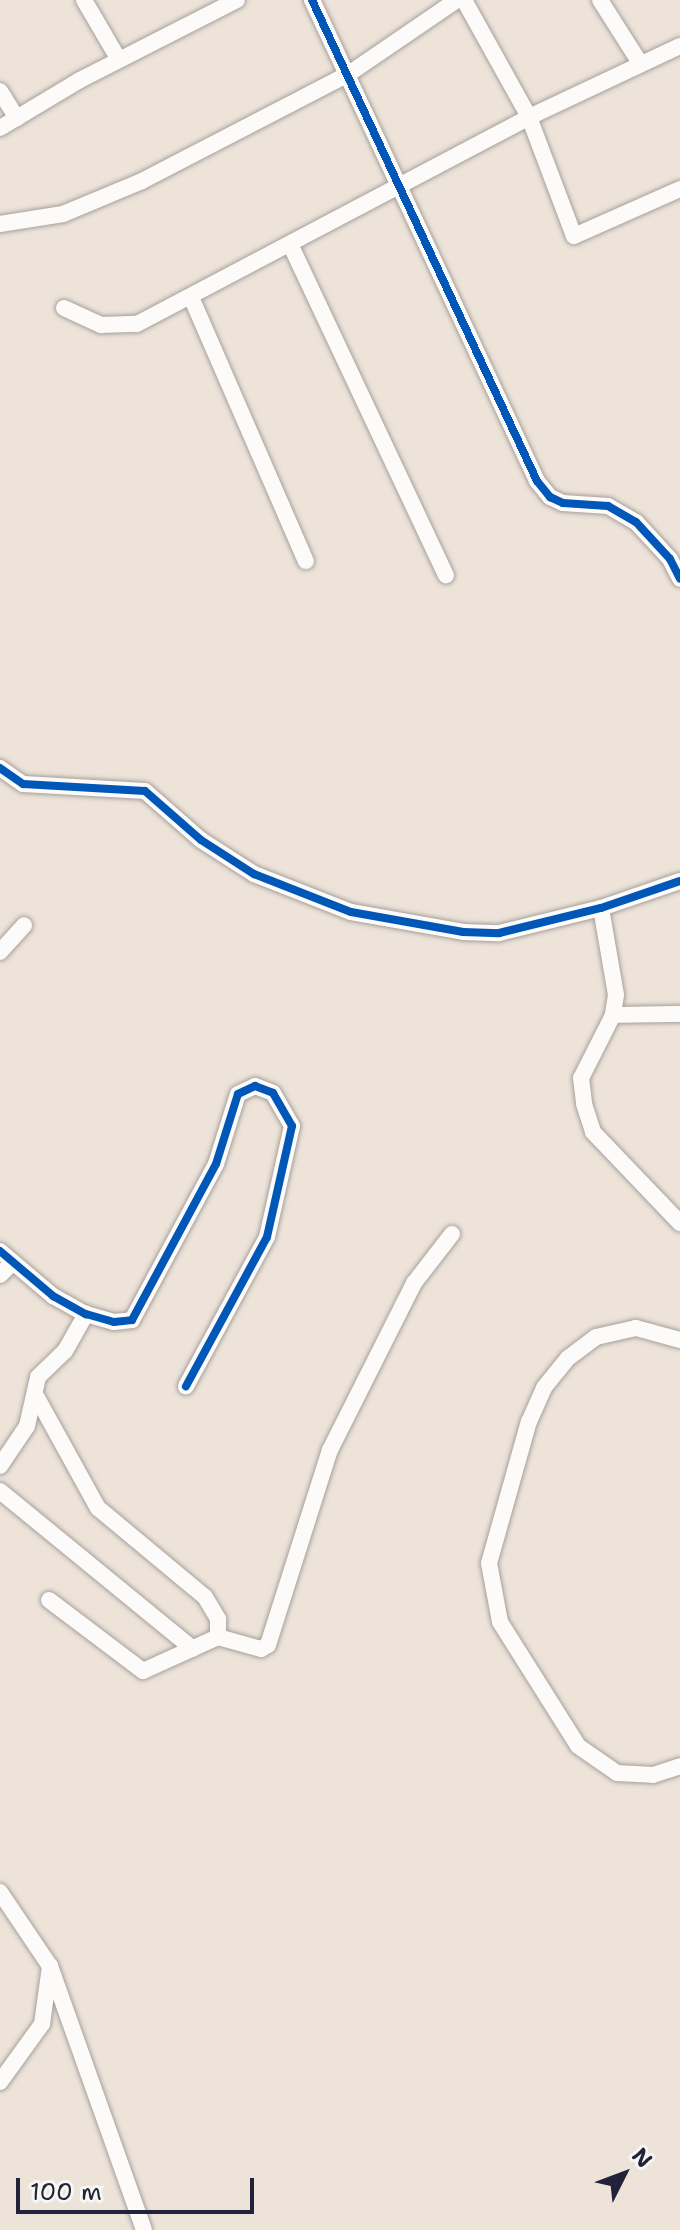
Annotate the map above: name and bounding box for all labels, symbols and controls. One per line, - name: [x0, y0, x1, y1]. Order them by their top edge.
- north arrow: [584, 2134, 664, 2214]
- text: N: [626, 2141, 659, 2174]
- scale bar: [20, 2162, 258, 2212]
- text: 100 m: [30, 2176, 102, 2208]

